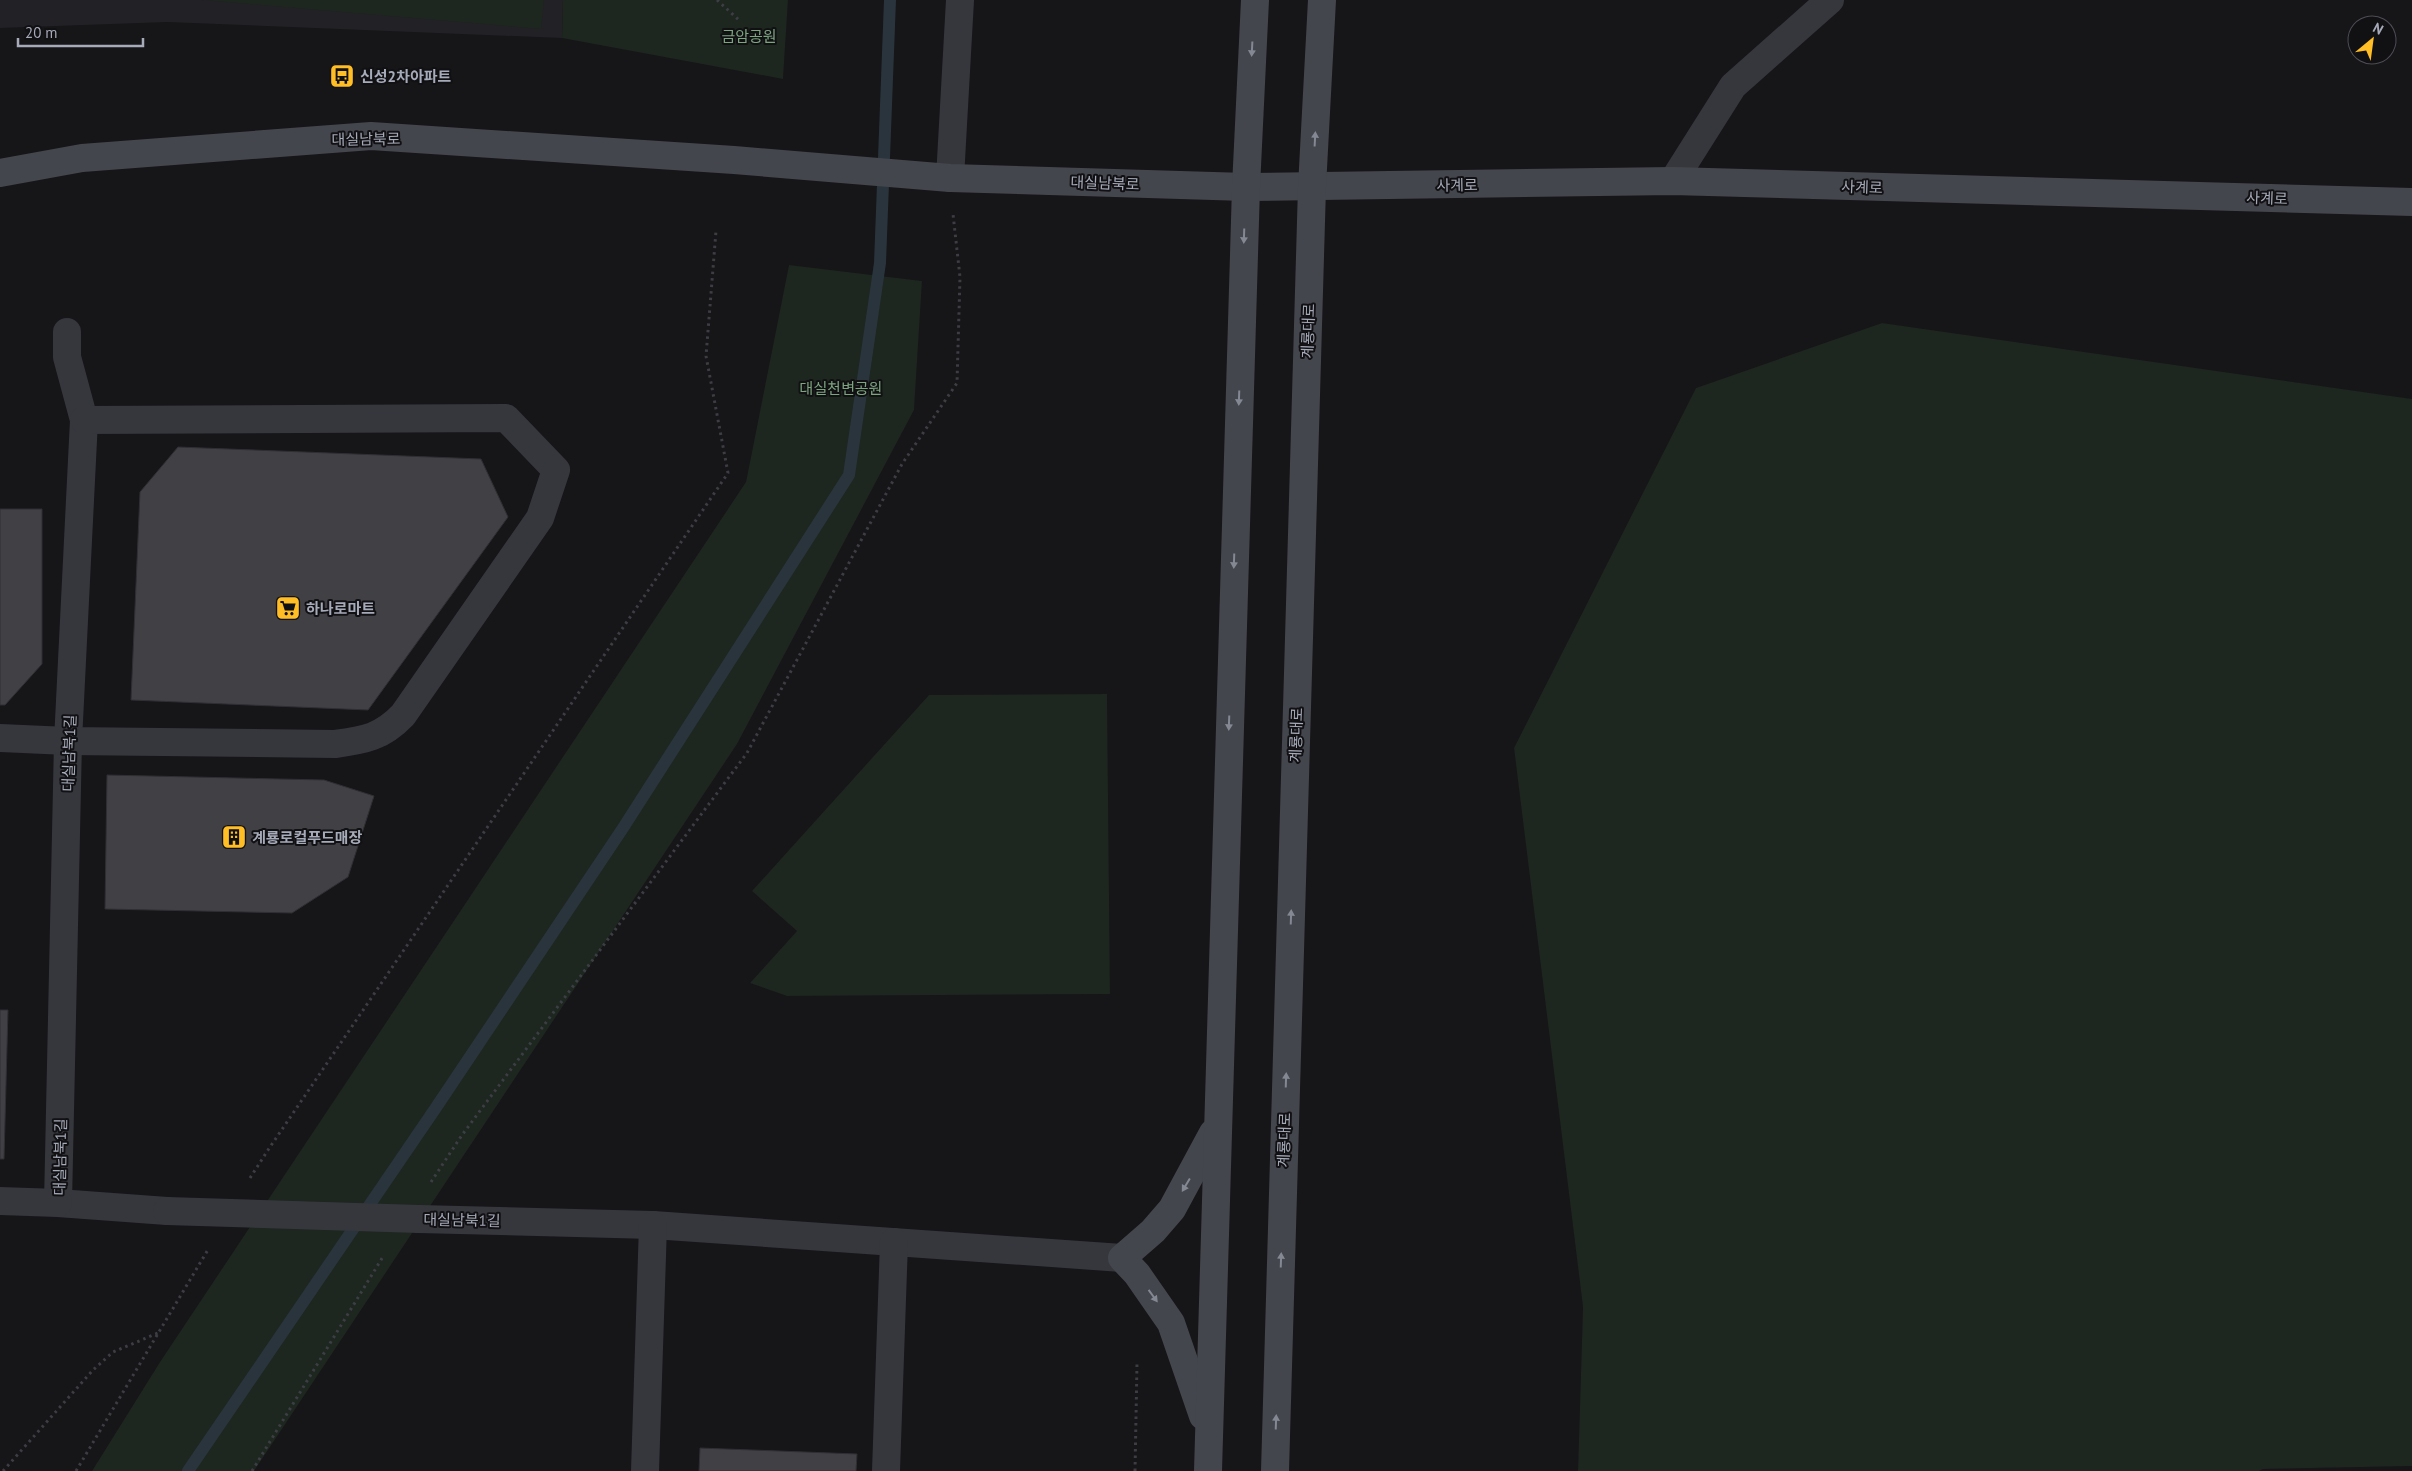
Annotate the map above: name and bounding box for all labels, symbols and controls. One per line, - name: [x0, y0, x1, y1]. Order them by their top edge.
- scale bar: [18, 15, 142, 47]
- north arrow: [2347, 15, 2397, 65]
- text: N: [2370, 19, 2387, 39]
- text: 20 m: [25, 23, 58, 42]
- park label: 금암공원: [721, 27, 777, 46]
- one-way arrow: [1248, 41, 1256, 57]
- bus stop icon: 신성2차아파트: [329, 63, 355, 89]
- place label: 신성2차아파트: [360, 67, 452, 86]
- street label: 대실남북로: [331, 129, 401, 149]
- one-way arrow: [1311, 130, 1319, 146]
- street label: 대실남북로: [1070, 172, 1140, 194]
- street label: 사계로: [1436, 175, 1478, 195]
- street label: 사계로: [1841, 177, 1883, 197]
- street label: 사계로: [2246, 188, 2288, 208]
- one-way arrow: [1240, 228, 1248, 244]
- street label: 계룡대로: [1298, 303, 1318, 359]
- park label: 대실천변공원: [800, 379, 882, 398]
- one-way arrow: [1235, 391, 1243, 407]
- one-way arrow: [1230, 553, 1238, 569]
- supermarket icon: 하나로마트: [275, 595, 301, 621]
- place label: 하나로마트: [306, 599, 375, 618]
- street label: 계룡대로: [1286, 707, 1306, 763]
- street label: 대실남북1길: [58, 714, 80, 792]
- one-way arrow: [1225, 715, 1233, 731]
- building icon: 계룡로컬푸드매장: [221, 824, 247, 850]
- place label: 계룡로컬푸드매장: [252, 828, 363, 847]
- one-way arrow: [1287, 909, 1295, 925]
- one-way arrow: [1282, 1072, 1290, 1088]
- street label: 계룡대로: [1274, 1112, 1294, 1168]
- street label: 대실남북1길: [50, 1118, 70, 1196]
- one-way arrow: [1182, 1178, 1191, 1191]
- street label: 대실남북1길: [423, 1210, 501, 1230]
- one-way arrow: [1277, 1252, 1285, 1268]
- one-way arrow: [1148, 1289, 1158, 1303]
- one-way arrow: [1273, 1414, 1281, 1430]

